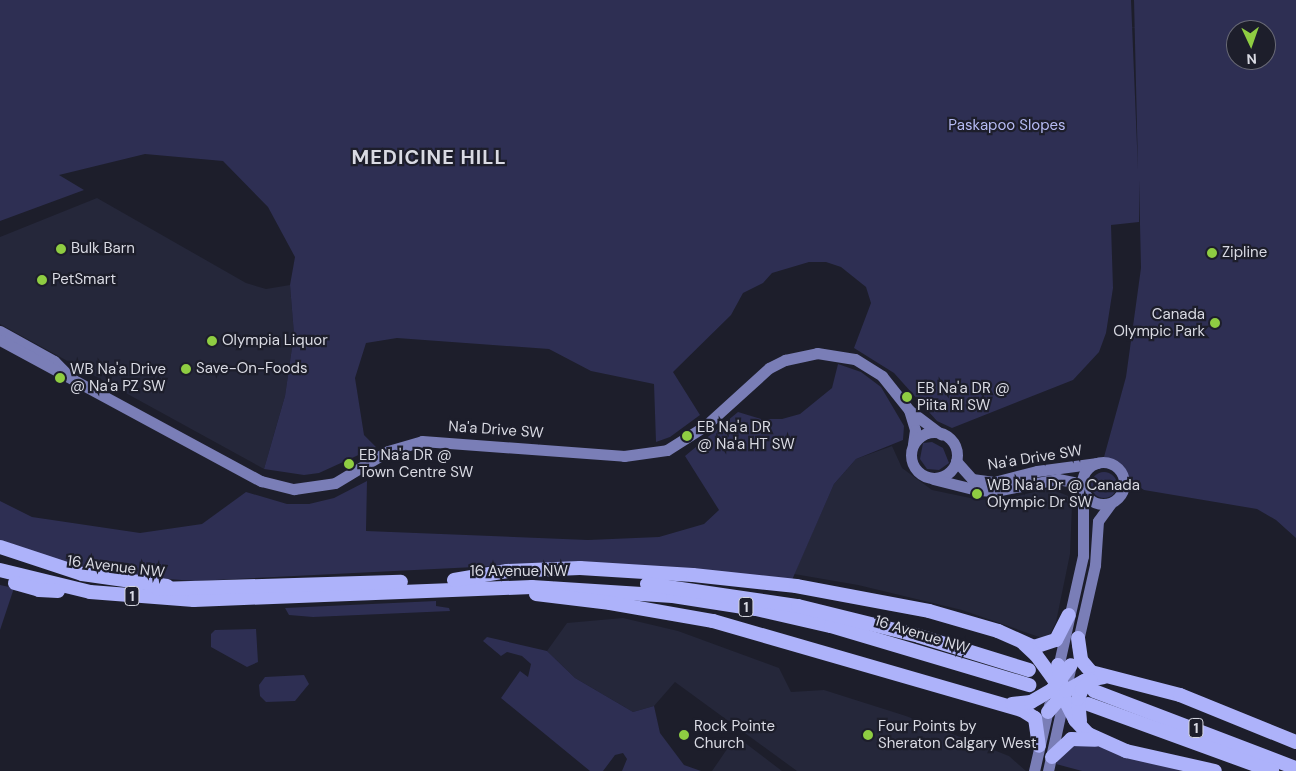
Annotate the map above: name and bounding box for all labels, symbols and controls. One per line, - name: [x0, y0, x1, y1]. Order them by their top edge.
- north arrow: [1226, 20, 1276, 70]
- text: N: [1246, 50, 1257, 68]
- park label: Paskapoo Slopes: [948, 117, 1066, 135]
- district label: MEDICINE HILL: [350, 145, 508, 169]
- place label: Bulk Barn: [71, 240, 135, 258]
- marker: Bulk Barn: [55, 243, 67, 255]
- place label: Zipline: [1222, 244, 1267, 262]
- marker: Zipline: [1206, 247, 1218, 259]
- place label: PetSmart: [52, 271, 116, 289]
- marker: PetSmart: [36, 274, 48, 286]
- place label: Canada Olympic Park: [1113, 305, 1205, 340]
- marker: Canada Olympic Park: [1209, 317, 1221, 329]
- place label: Olympia Liquor: [222, 332, 328, 350]
- marker: Olympia Liquor: [206, 335, 218, 347]
- place label: WB Na'a Drive @ Na'a PZ SW: [70, 360, 166, 395]
- place label: Save-On-Foods: [196, 360, 308, 378]
- marker: Save-On-Foods: [180, 363, 192, 375]
- marker: WB Na'a Drive @ Na'a PZ SW: [54, 372, 66, 384]
- place label: EB Na'a DR @ Piita RI SW: [917, 379, 1010, 414]
- marker: EB Na'a DR @ Piita RI SW: [901, 391, 913, 403]
- street label: Na'a Drive SW: [448, 418, 544, 442]
- place label: EB Na'a DR @ Na'a HT SW: [697, 418, 795, 453]
- marker: EB Na'a DR @ Na'a HT SW: [681, 430, 693, 442]
- street label: Na'a Drive SW: [986, 442, 1084, 474]
- place label: EB Na'a DR @ Town Centre SW: [359, 446, 473, 481]
- marker: EB Na'a DR @ Town Centre SW: [343, 458, 355, 470]
- place label: WB Na'a Dr @ Canada Olympic Dr SW: [987, 476, 1140, 511]
- marker: WB Na'a Dr @ Canada Olympic Dr SW: [971, 488, 983, 500]
- street label: 16 Avenue NW: [66, 552, 166, 582]
- street label: 16 Avenue NW: [470, 563, 568, 581]
- road number: 1: [123, 584, 141, 608]
- road number: 1: [737, 596, 755, 618]
- street label: 16 Avenue NW: [873, 612, 971, 658]
- road number: 1: [1187, 716, 1205, 740]
- place label: Rock Pointe Church: [694, 717, 775, 752]
- place label: Four Points by Sheraton Calgary West: [878, 717, 1037, 752]
- marker: Rock Pointe Church: [678, 729, 690, 741]
- marker: Four Points by Sheraton Calgary West: [862, 729, 874, 741]

